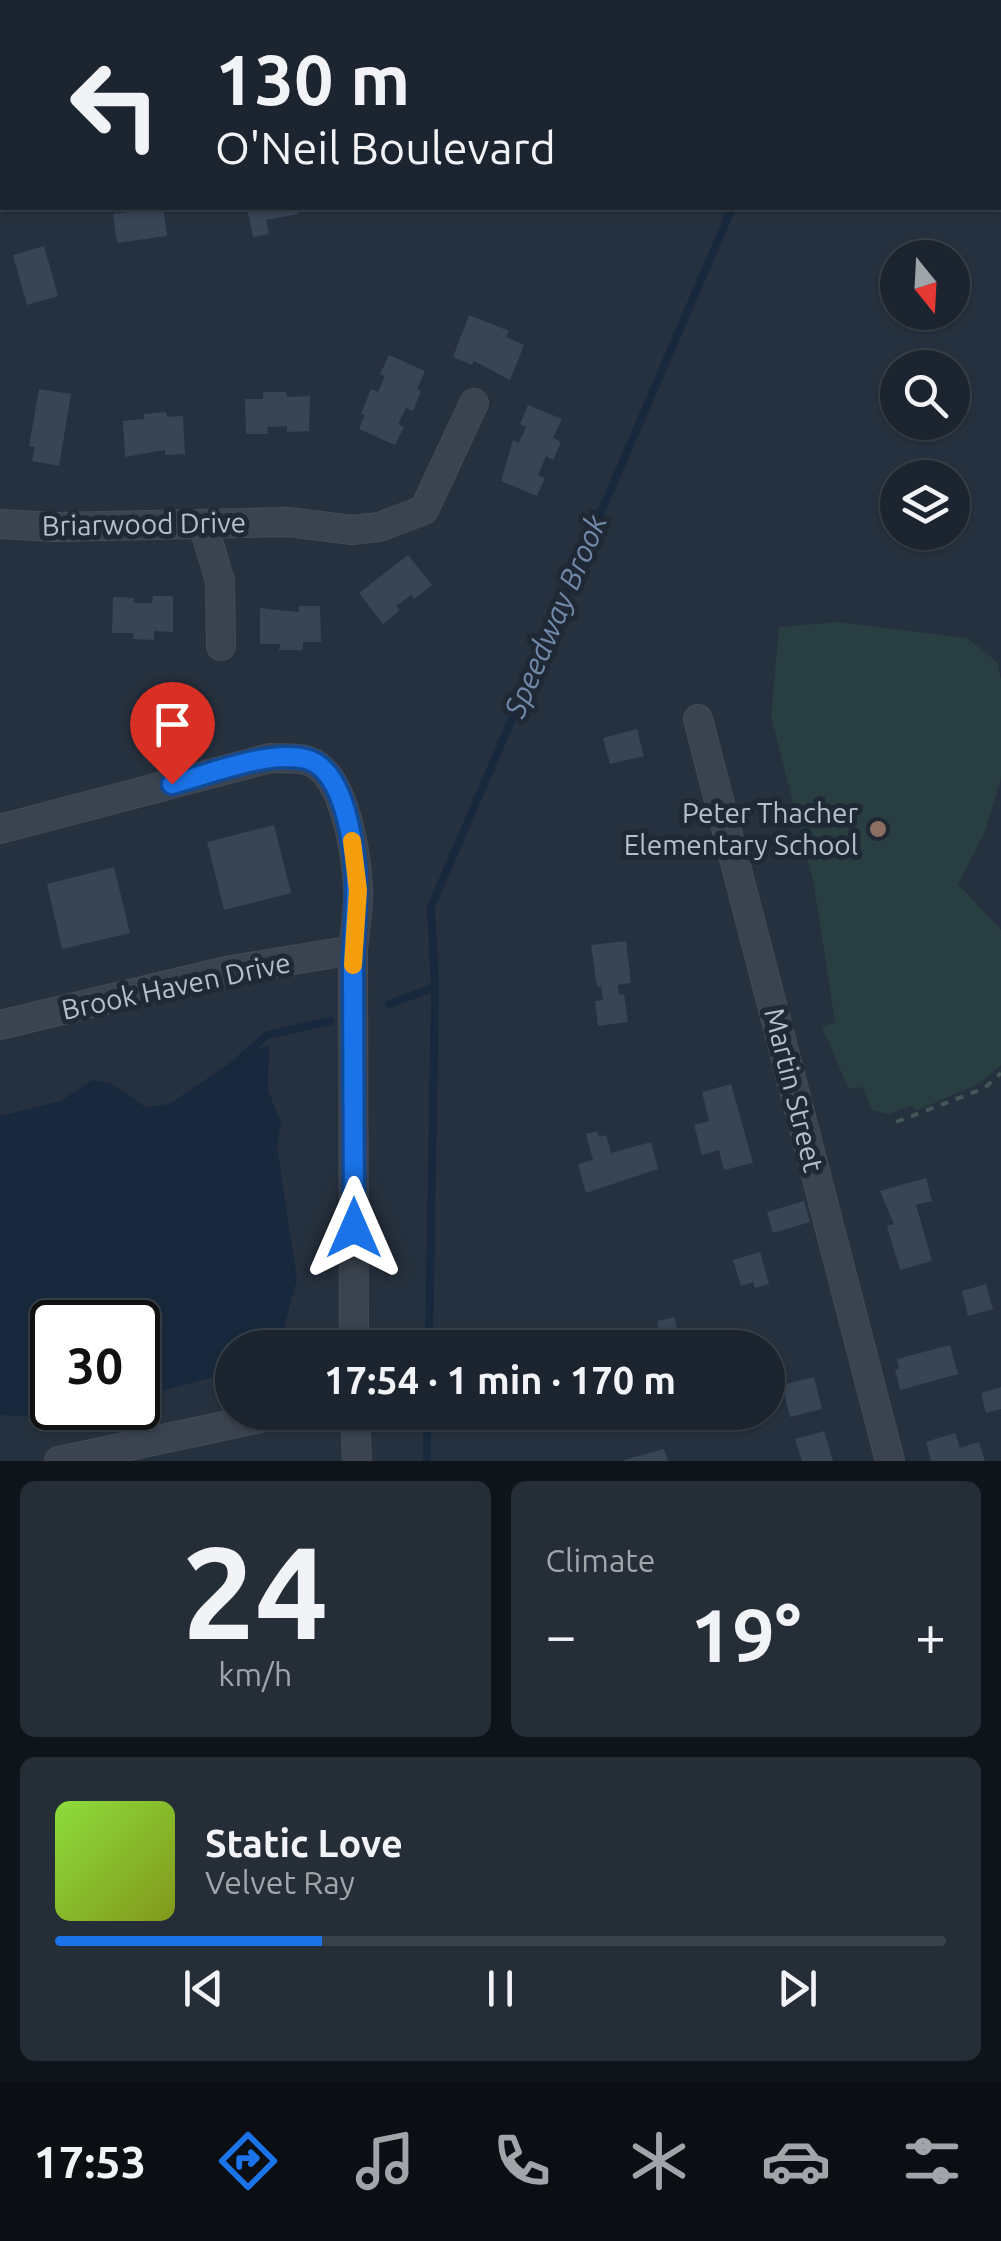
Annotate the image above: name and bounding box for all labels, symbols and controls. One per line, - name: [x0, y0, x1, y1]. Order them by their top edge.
- icon: left: [50, 40, 180, 170]
- text: 130 m: [215, 40, 410, 118]
- text: O'Neil Boulevard: [215, 122, 556, 173]
- north arrow: [880, 240, 970, 330]
- map controls: [880, 240, 970, 550]
- button: search: [880, 350, 970, 440]
- button: layers: [880, 460, 970, 550]
- street label: Briarwood Drive: [42, 506, 246, 541]
- water label: Speedway Brook: [497, 509, 613, 723]
- pin: [130, 682, 215, 785]
- icon: arrive: [145, 697, 200, 752]
- place label: Peter Thacher Elementary School: [624, 797, 858, 860]
- marker: Peter Thacher Elementary School: [867, 818, 889, 840]
- street label: Brook Haven Drive: [59, 946, 293, 1025]
- street label: Martin Street: [759, 1005, 830, 1175]
- position arrow: [302, 1176, 406, 1280]
- speed limit sign: 30: [30, 1300, 160, 1430]
- text: 17:54 · 1 min · 170 m: [324, 1359, 676, 1401]
- text: 24: [182, 1518, 329, 1664]
- text: Climate: [546, 1542, 656, 1578]
- text: 19°: [690, 1592, 801, 1676]
- text: −: [546, 1604, 577, 1665]
- text: +: [915, 1604, 946, 1665]
- text: km/h: [218, 1656, 292, 1692]
- text: Static Love: [205, 1822, 403, 1864]
- text: Velvet Ray: [205, 1864, 355, 1900]
- icon: previous: [176, 1961, 231, 2016]
- icon: pause: [473, 1961, 528, 2016]
- icon: next: [770, 1961, 825, 2016]
- icon: directions: [213, 2126, 283, 2196]
- icon: music: [350, 2126, 420, 2196]
- icon: phone: [487, 2126, 557, 2196]
- icon: climate: [624, 2126, 694, 2196]
- icon: car: [761, 2126, 831, 2196]
- icon: filters: [897, 2126, 967, 2196]
- text: 17:53: [33, 2136, 146, 2187]

